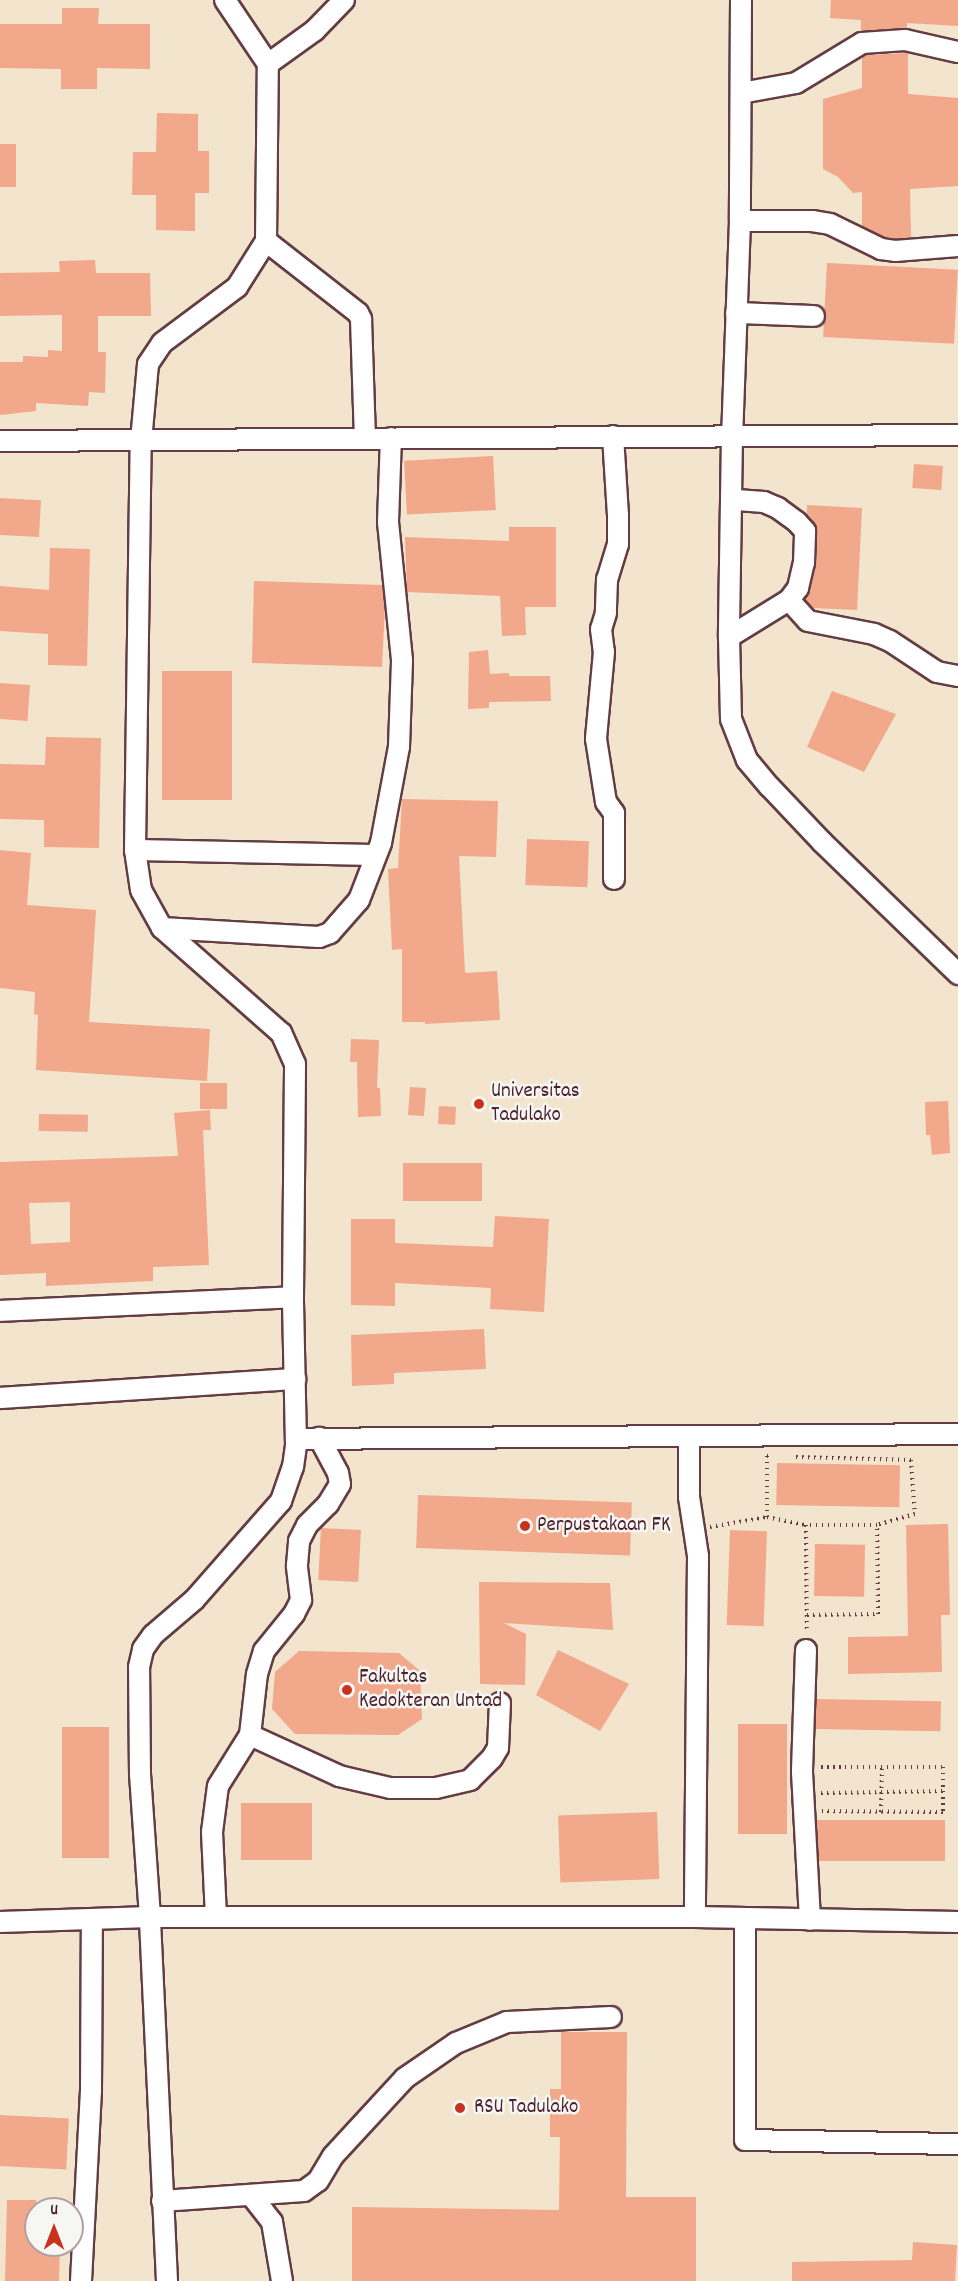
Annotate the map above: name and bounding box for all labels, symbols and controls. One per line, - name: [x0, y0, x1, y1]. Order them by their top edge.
- place label: Universitas Tadulako: [491, 1079, 580, 1129]
- marker: Universitas Tadulako: [472, 1097, 486, 1111]
- place label: Perpustakaan FK: [537, 1513, 671, 1539]
- marker: Perpustakaan FK: [518, 1519, 532, 1533]
- place label: Fakultas Kedokteran Untad: [359, 1665, 502, 1715]
- marker: Fakultas Kedokteran Untad: [340, 1683, 354, 1697]
- place label: RSU Tadulako: [474, 2095, 578, 2121]
- marker: RSU Tadulako: [451, 2099, 469, 2117]
- north arrow: [24, 2197, 84, 2257]
- text: U: [50, 2199, 58, 2222]

